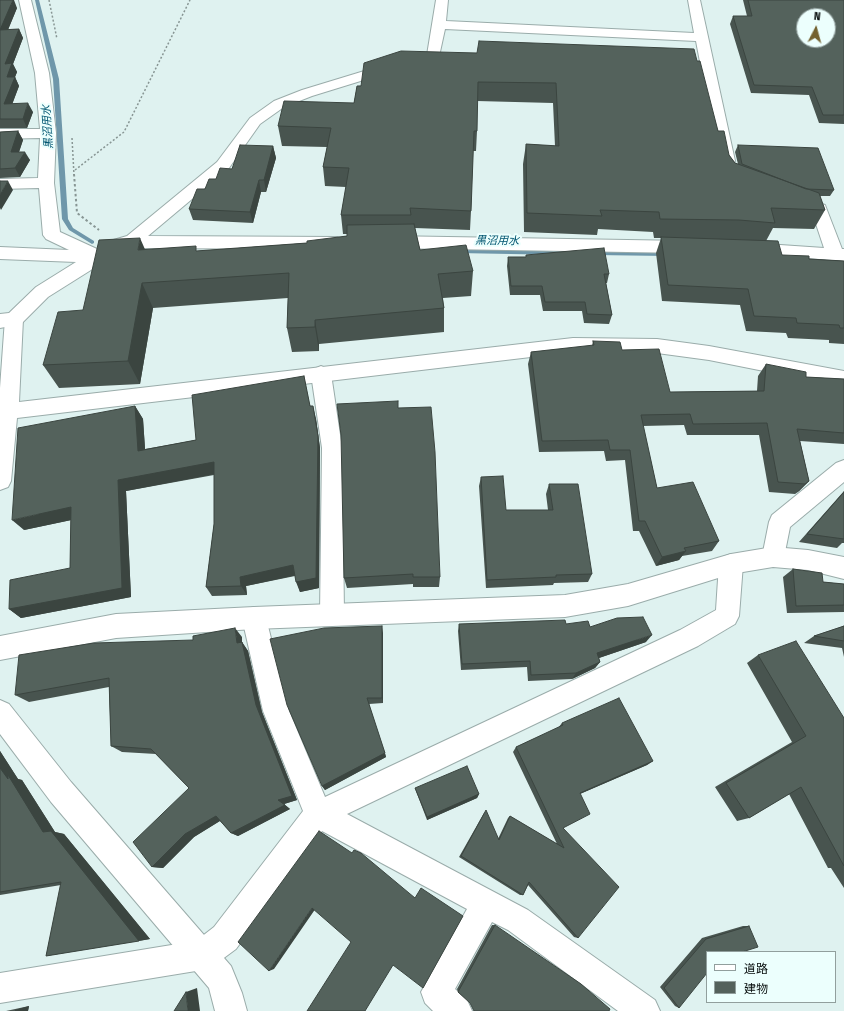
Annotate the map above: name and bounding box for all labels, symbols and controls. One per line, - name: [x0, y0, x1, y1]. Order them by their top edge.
- north arrow: [796, 8, 836, 48]
- text: N: [813, 10, 821, 23]
- water label: 黒沼用水: [40, 105, 56, 149]
- water label: 黒沼用水: [475, 234, 519, 248]
- legend: [706, 951, 836, 1003]
- text: 道路: [744, 962, 768, 976]
- text: 建物: [744, 982, 768, 996]

